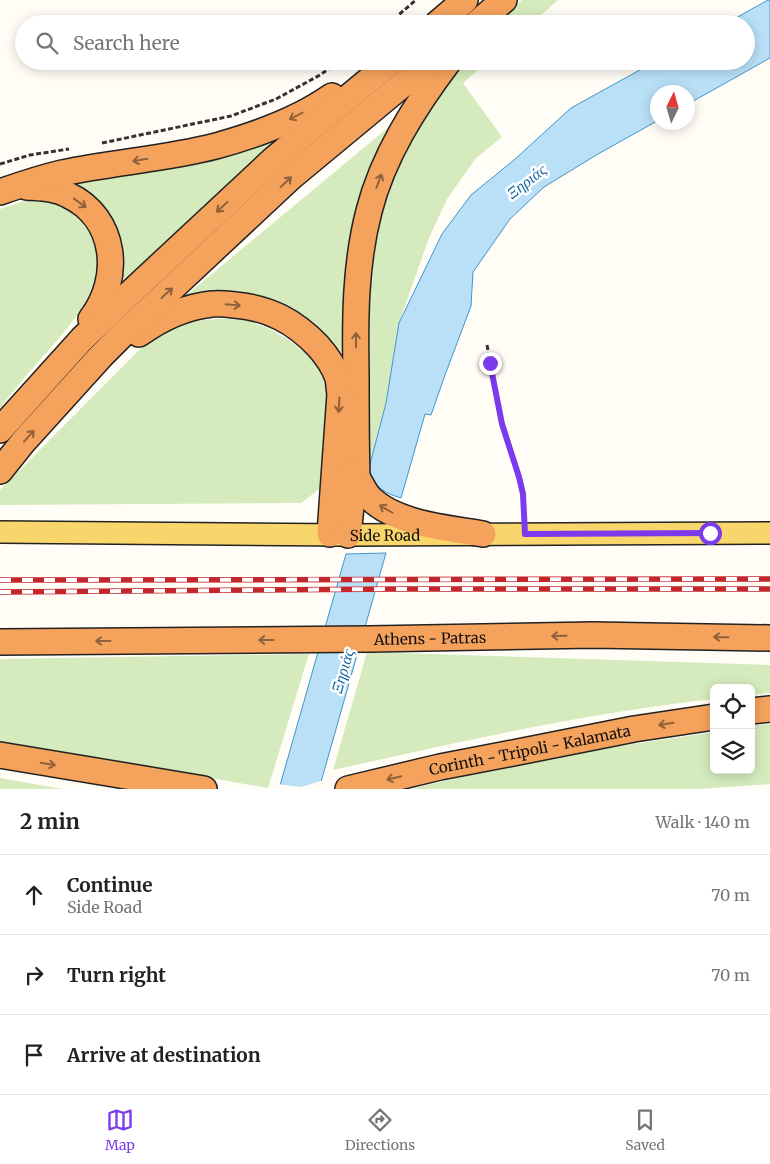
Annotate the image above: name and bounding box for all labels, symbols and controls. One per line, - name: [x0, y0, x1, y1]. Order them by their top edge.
- search box: [15, 15, 755, 70]
- icon: search: [33, 29, 61, 57]
- text: Search here: [73, 31, 180, 55]
- north arrow: [650, 85, 695, 130]
- one-way arrow: [289, 112, 304, 121]
- one-way arrow: [132, 155, 148, 165]
- water label: Ξηριάς: [502, 159, 550, 203]
- one-way arrow: [375, 173, 384, 189]
- one-way arrow: [279, 176, 292, 188]
- one-way arrow: [73, 198, 87, 208]
- one-way arrow: [216, 201, 229, 213]
- one-way arrow: [161, 287, 174, 299]
- one-way arrow: [225, 300, 241, 309]
- one-way arrow: [351, 332, 360, 348]
- route end: [479, 352, 502, 375]
- one-way arrow: [335, 397, 344, 413]
- one-way arrow: [23, 429, 34, 442]
- one-way arrow: [379, 503, 394, 513]
- route start: [699, 522, 722, 545]
- street label: Side Road: [350, 525, 420, 544]
- street label: Athens - Patras: [373, 627, 486, 648]
- one-way arrow: [551, 631, 567, 640]
- one-way arrow: [714, 632, 730, 642]
- one-way arrow: [258, 635, 274, 645]
- one-way arrow: [96, 636, 112, 646]
- water label: Ξηριάς: [326, 646, 358, 695]
- map controls: [710, 684, 755, 774]
- button: locate: [710, 684, 755, 729]
- one-way arrow: [658, 719, 674, 729]
- street label: Corinth - Tripoli - Kalamata: [427, 720, 632, 779]
- button: layers: [710, 729, 755, 774]
- one-way arrow: [40, 759, 56, 769]
- one-way arrow: [387, 774, 403, 783]
- text: 2 min: [20, 808, 80, 835]
- text: Walk · 140 m: [656, 812, 750, 832]
- text: Continue: [67, 873, 153, 897]
- icon: ahead: [20, 881, 48, 909]
- text: 70 m: [711, 885, 750, 905]
- text: Side Road: [67, 897, 142, 917]
- icon: right: [20, 961, 48, 989]
- text: Turn right: [67, 963, 166, 987]
- text: 70 m: [711, 965, 750, 985]
- icon: arrive: [20, 1041, 48, 1069]
- text: Arrive at destination: [67, 1043, 261, 1067]
- tab: Map: [105, 1106, 135, 1154]
- tab: Directions: [345, 1106, 415, 1154]
- tab: Saved: [625, 1106, 665, 1154]

